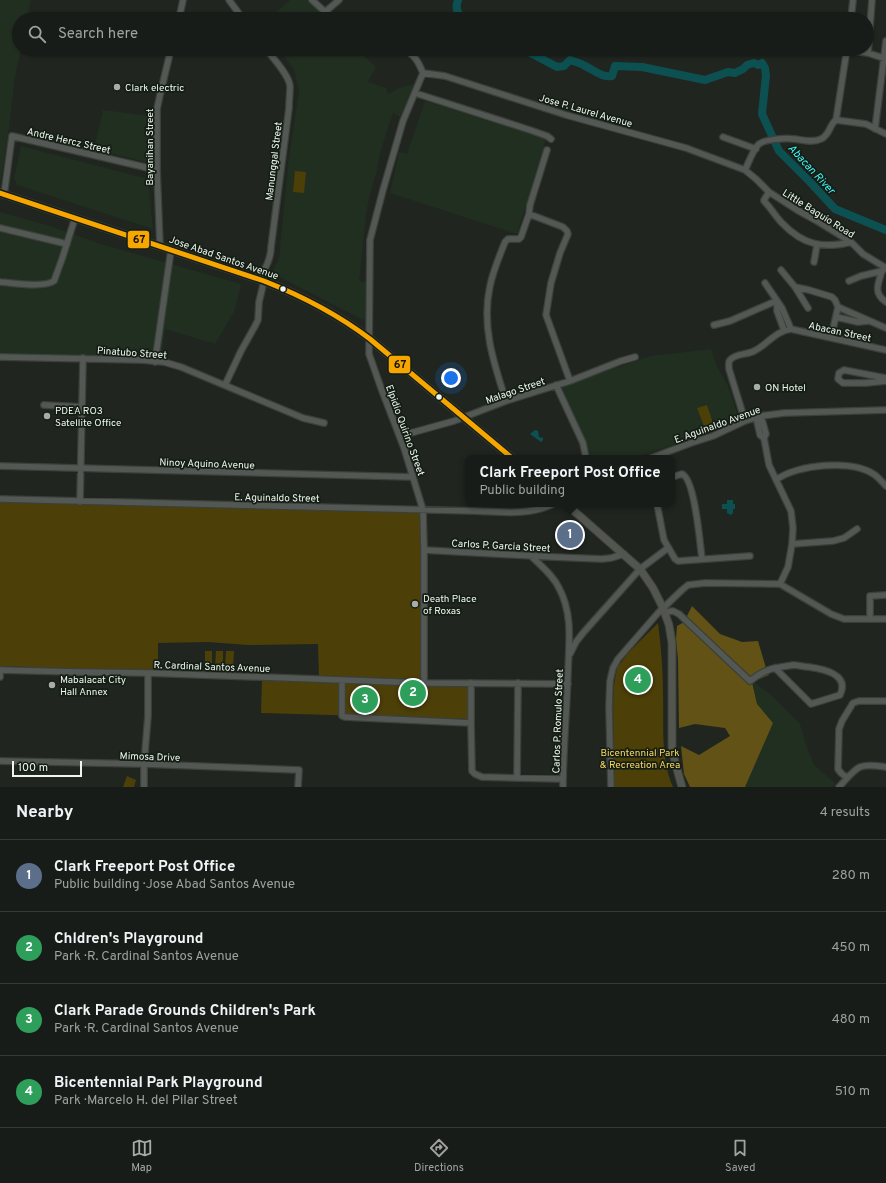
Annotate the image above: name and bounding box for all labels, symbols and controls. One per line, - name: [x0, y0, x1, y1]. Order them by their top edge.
- search box: [12, 12, 874, 56]
- icon: search: [26, 23, 48, 45]
- text: Search here: [58, 25, 138, 44]
- marker: Clark electric: [112, 82, 122, 92]
- place label: Clark electric: [125, 82, 184, 95]
- street label: Jose P. Laurel Avenue: [537, 92, 634, 131]
- street label: Bayanihan Street: [144, 108, 157, 186]
- street label: Manunggal Street: [263, 121, 286, 201]
- street label: Andre Hercz Street: [26, 126, 112, 157]
- water label: Abacan River: [785, 142, 838, 198]
- street label: Little Baguio Road: [780, 187, 857, 242]
- line badge: 67: [127, 230, 150, 249]
- text: 67: [133, 233, 145, 247]
- street label: Jose Abad Santos Avenue: [167, 234, 280, 283]
- unlabelled marker: [278, 284, 288, 294]
- street label: Abacan Street: [807, 319, 872, 345]
- street label: Pinatubo Street: [97, 345, 167, 362]
- line badge: 67: [388, 355, 411, 374]
- text: 67: [394, 358, 406, 372]
- your location: [441, 368, 461, 388]
- street label: Malago Street: [484, 375, 547, 408]
- marker: ON Hotel: [752, 382, 762, 392]
- place label: ON Hotel: [765, 382, 806, 395]
- street label: Elpidio Quirino Street: [382, 383, 427, 478]
- unlabelled marker: [434, 392, 444, 402]
- street label: E. Aguinaldo Avenue: [673, 404, 762, 447]
- place label: PDEA RO3 Satellite Office: [55, 405, 121, 430]
- marker: PDEA RO3 Satellite Office: [42, 411, 52, 421]
- popup: [465, 455, 675, 507]
- street label: Ninoy Aquino Avenue: [159, 456, 255, 473]
- text: Clark Freeport Post Office: [479, 464, 661, 483]
- text: Public building: [479, 483, 565, 499]
- street label: E. Aguinaldo Street: [234, 491, 320, 506]
- pin: 1: [557, 520, 583, 550]
- street label: Carlos P. Garcia Street: [451, 537, 551, 556]
- place label: Death Place of Roxas: [423, 593, 477, 618]
- marker: Death Place of Roxas: [410, 599, 420, 609]
- street label: R. Cardinal Santos Avenue: [153, 659, 271, 676]
- pin: 4: [625, 665, 651, 695]
- street label: Carlos P. Romulo Street: [550, 668, 567, 774]
- place label: Mabalacat City Hall Annex: [60, 674, 126, 699]
- pin: 2: [400, 678, 426, 708]
- marker: Mabalacat City Hall Annex: [47, 680, 57, 690]
- pin: 3: [352, 685, 378, 715]
- park label: Bicentennial Park & Recreation Area: [600, 747, 680, 772]
- street label: Mimosa Drive: [119, 750, 180, 765]
- scale bar: [12, 759, 82, 778]
- text: 100 m: [18, 761, 48, 775]
- text: Nearby: [16, 802, 73, 824]
- text: 4 results: [820, 805, 870, 821]
- text: Clark Freeport Post Office: [54, 858, 235, 877]
- text: 1: [26, 868, 32, 884]
- text: 280 m: [832, 868, 870, 884]
- text: Public building · Jose Abad Santos Avenue: [54, 877, 295, 893]
- text: Chldren's Playground: [54, 930, 204, 949]
- text: 2: [25, 940, 33, 956]
- text: 450 m: [831, 940, 870, 956]
- text: Park · R. Cardinal Santos Avenue: [54, 949, 239, 965]
- text: Clark Parade Grounds Children's Park: [54, 1002, 316, 1021]
- text: 3: [25, 1012, 33, 1028]
- text: 480 m: [832, 1012, 870, 1028]
- text: Park · R. Cardinal Santos Avenue: [54, 1021, 239, 1037]
- text: Bicentennial Park Playground: [54, 1074, 263, 1093]
- text: 4: [25, 1084, 33, 1100]
- text: 510 m: [835, 1084, 870, 1100]
- text: Park · Marcelo H. del Pilar Street: [54, 1093, 238, 1109]
- tab: Map: [131, 1137, 153, 1175]
- tab: Directions: [414, 1137, 464, 1175]
- tab: Saved: [725, 1137, 755, 1175]

